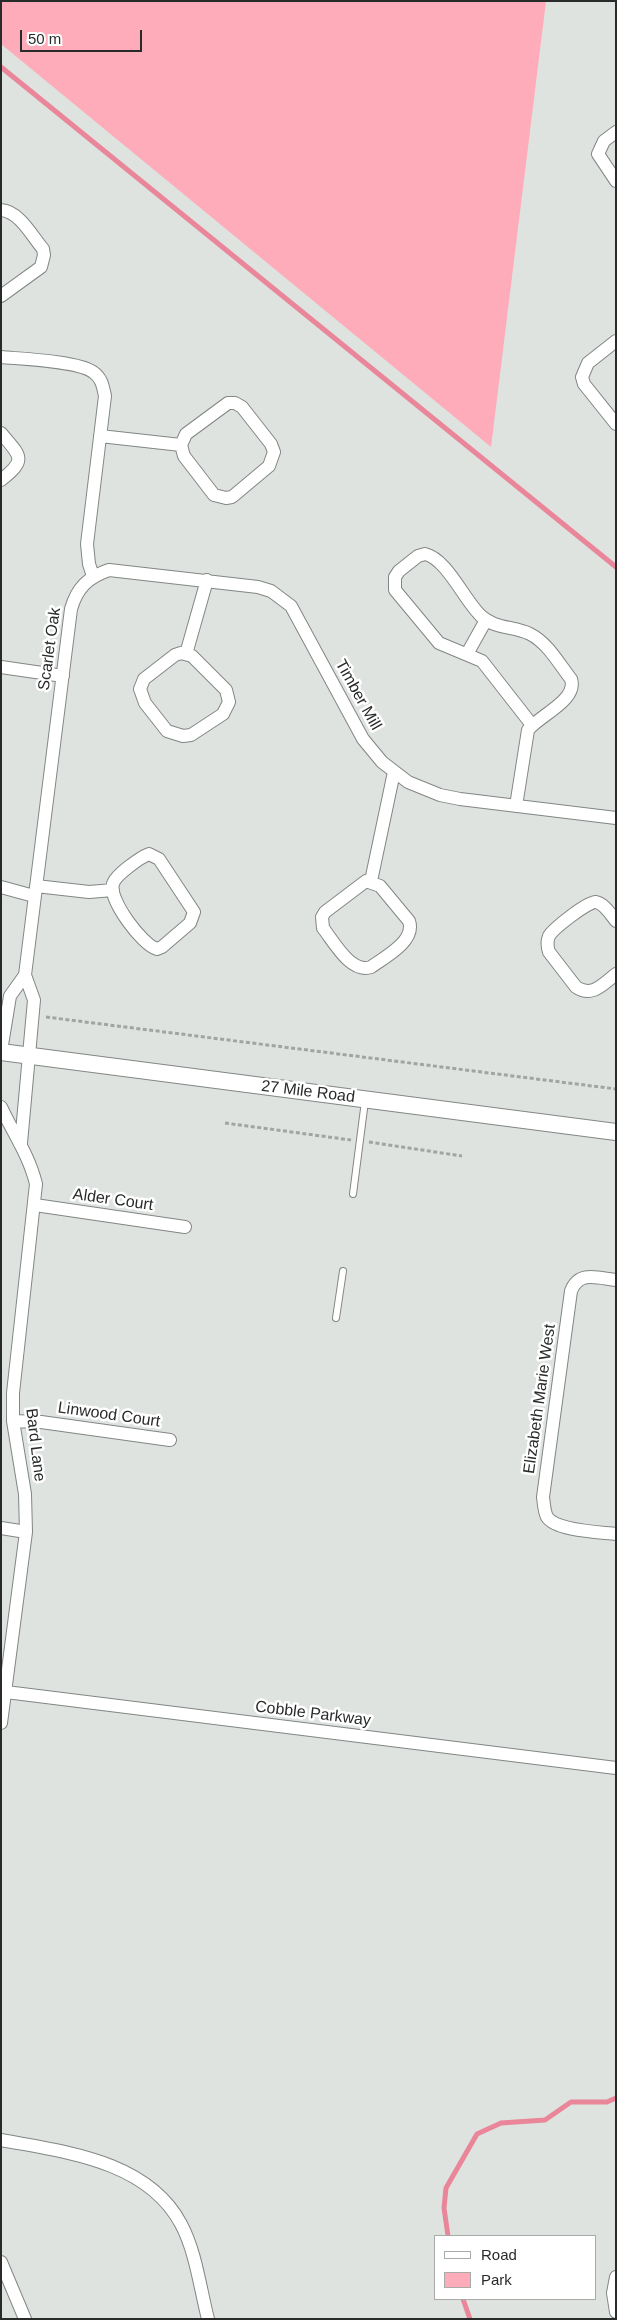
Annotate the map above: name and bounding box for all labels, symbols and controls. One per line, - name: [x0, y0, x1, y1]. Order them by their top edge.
- scale bar: [22, 20, 145, 52]
- text: 50 m: [28, 30, 61, 47]
- street label: Scarlet Oak: [35, 606, 65, 692]
- street label: Timber Mill: [331, 656, 385, 734]
- street label: 27 Mile Road: [260, 1077, 356, 1107]
- street label: Alder Court: [72, 1185, 154, 1215]
- street label: Elizabeth Marie West: [520, 1323, 560, 1475]
- street label: Linwood Court: [57, 1398, 161, 1432]
- street label: Bard Lane: [21, 1407, 49, 1483]
- street label: Cobble Parkway: [254, 1697, 372, 1731]
- legend: [434, 2235, 597, 2300]
- text: Road: [481, 2246, 517, 2263]
- text: Park: [481, 2271, 512, 2288]

